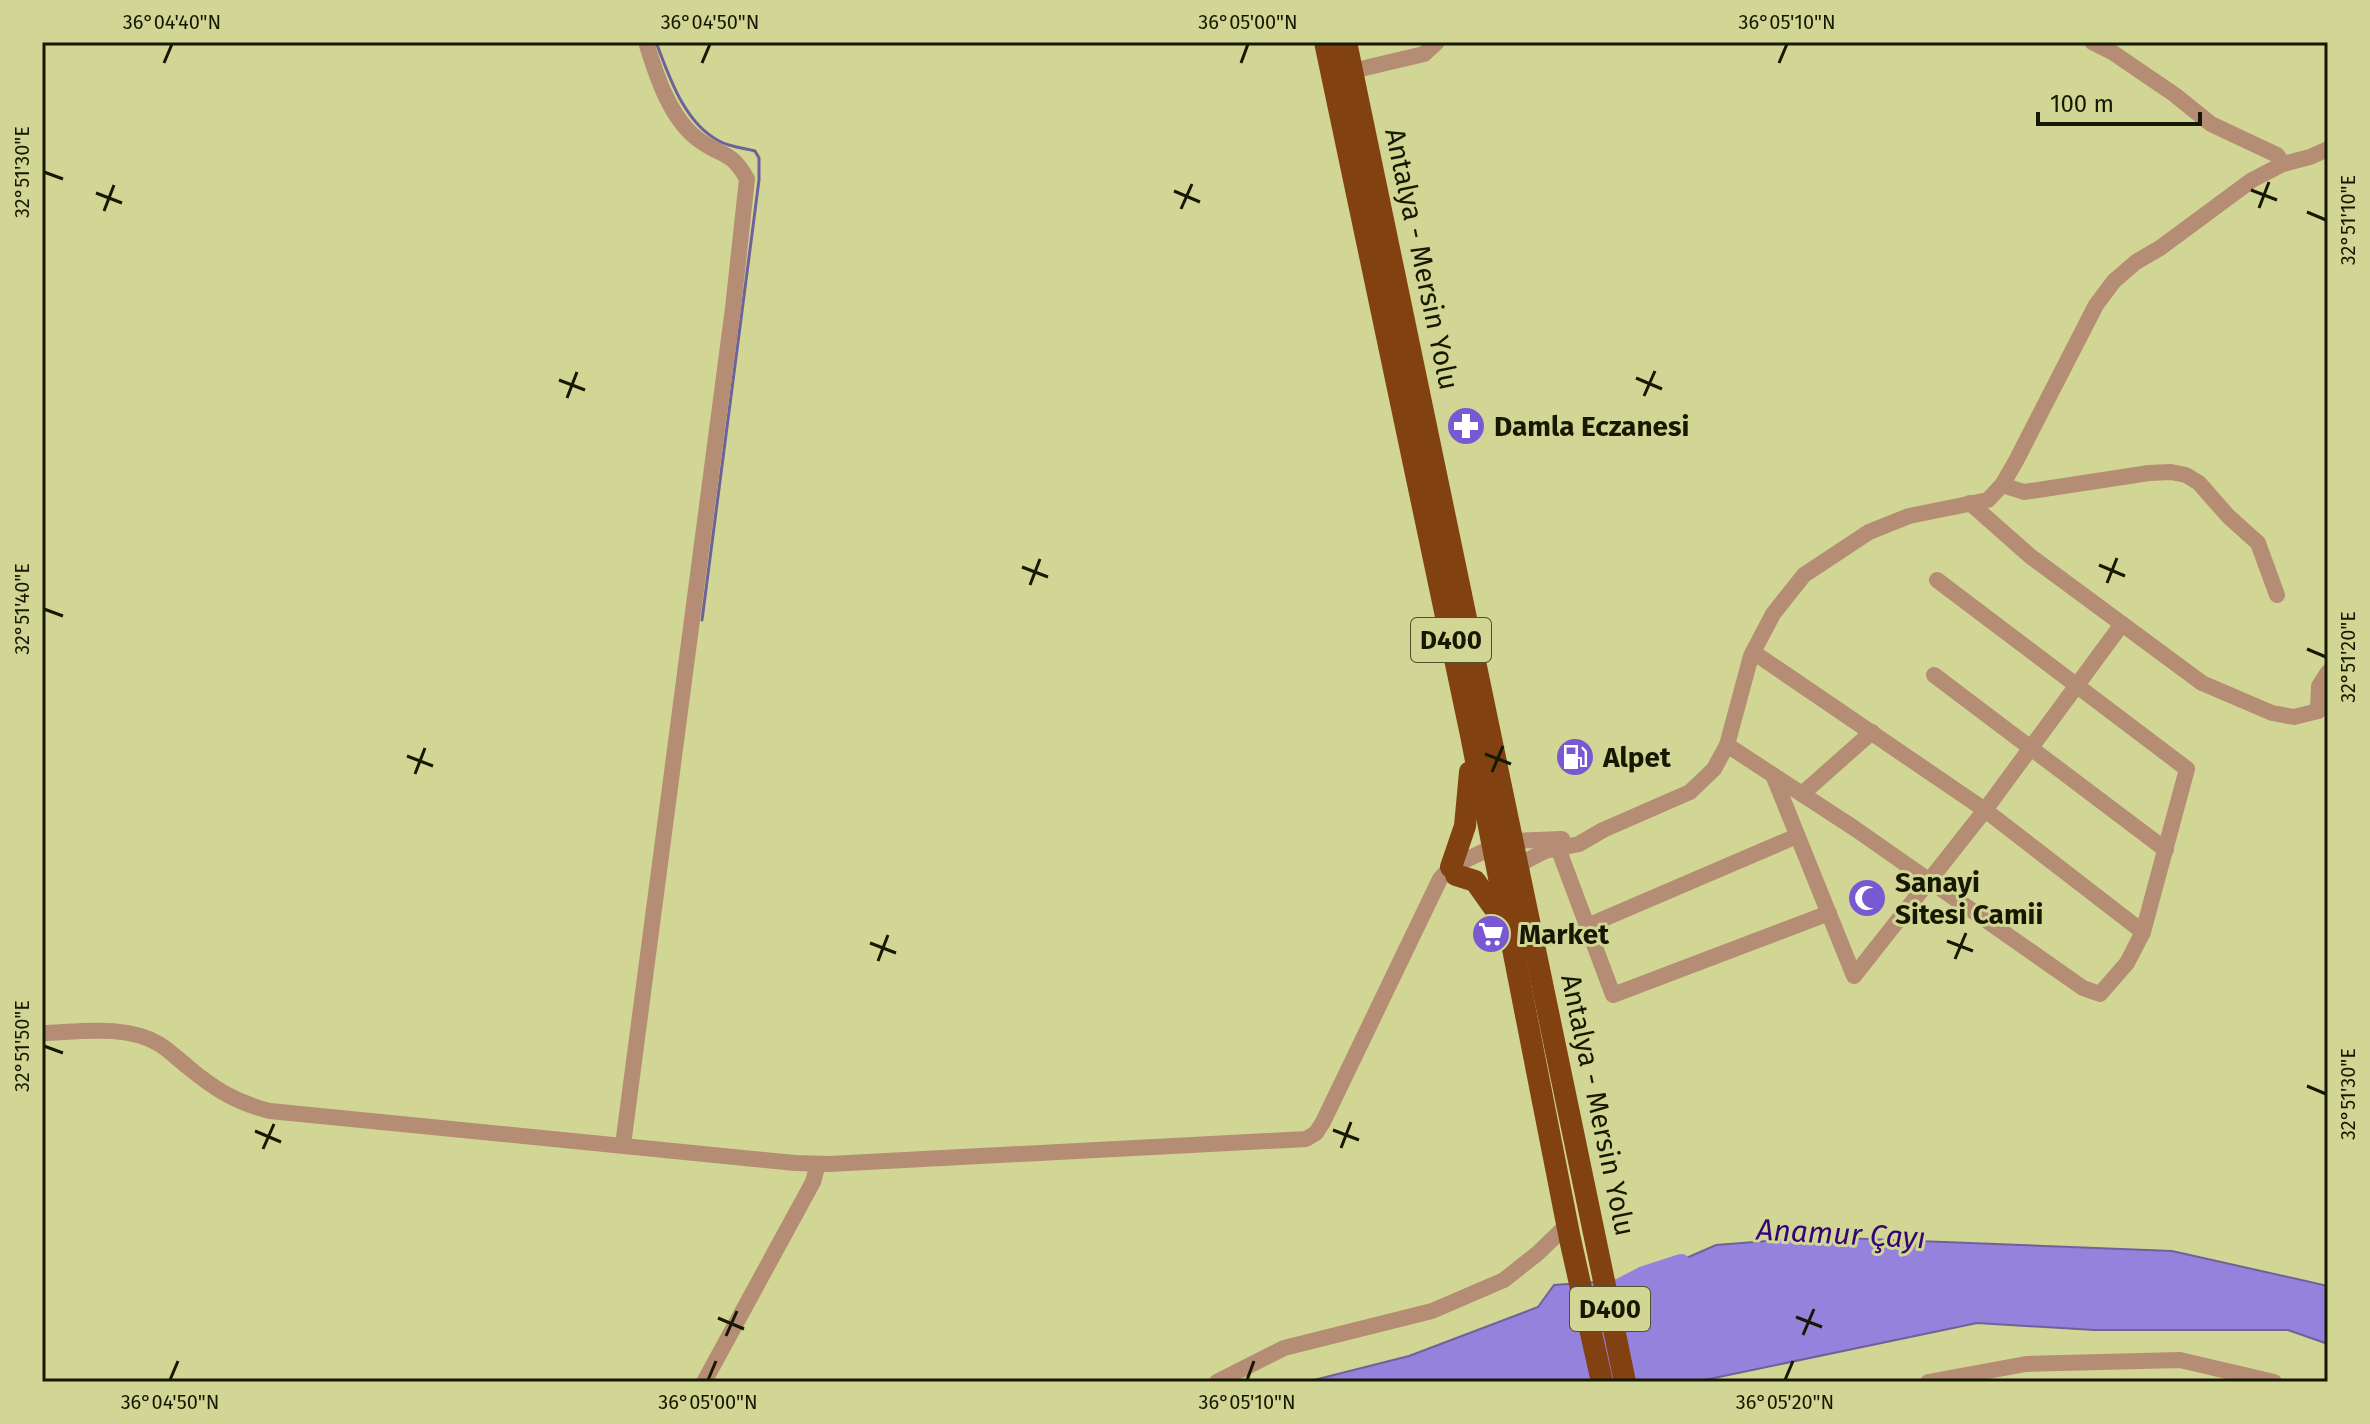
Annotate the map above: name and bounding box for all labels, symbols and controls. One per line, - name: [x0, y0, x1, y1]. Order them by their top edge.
- text: 36°04'40"N: [123, 10, 221, 34]
- text: 36°04'50"N: [661, 10, 759, 34]
- text: 36°05'00"N: [1198, 10, 1298, 34]
- text: 36°05'10"N: [1738, 10, 1836, 34]
- scale bar: [2038, 76, 2200, 126]
- text: 100 m: [2050, 90, 2114, 118]
- street label: Antalya - Mersin Yolu: [1378, 125, 1466, 393]
- text: 32°51'30"E: [10, 126, 34, 218]
- text: 32°51'10"E: [2336, 175, 2360, 265]
- pharmacy icon: Damla Eczanesi: [1445, 405, 1487, 447]
- place label: Damla Eczanesi: [1494, 410, 1690, 443]
- text: 32°51'40"E: [10, 563, 34, 655]
- text: 32°51'20"E: [2336, 611, 2360, 703]
- road number: D400: [1411, 618, 1491, 662]
- fuel station icon: Alpet: [1554, 736, 1596, 778]
- place label: Alpet: [1602, 741, 1672, 774]
- place label: Sanayi Sitesi Camii: [1895, 866, 2043, 931]
- mosque icon: Sanayi Sitesi Camii: [1846, 877, 1888, 919]
- supermarket icon: Market: [1470, 913, 1512, 955]
- place label: Market: [1519, 918, 1610, 951]
- street label: Antalya - Mersin Yolu: [1554, 971, 1642, 1239]
- text: 32°51'50"E: [10, 1000, 34, 1092]
- text: 32°51'30"E: [2336, 1048, 2360, 1140]
- water label: Anamur Çayı: [1755, 1212, 1926, 1256]
- road number: D400: [1570, 1287, 1650, 1331]
- text: 36°04'50"N: [121, 1390, 219, 1414]
- text: 36°05'00"N: [658, 1390, 758, 1414]
- text: 36°05'10"N: [1198, 1390, 1296, 1414]
- text: 36°05'20"N: [1736, 1390, 1834, 1414]

